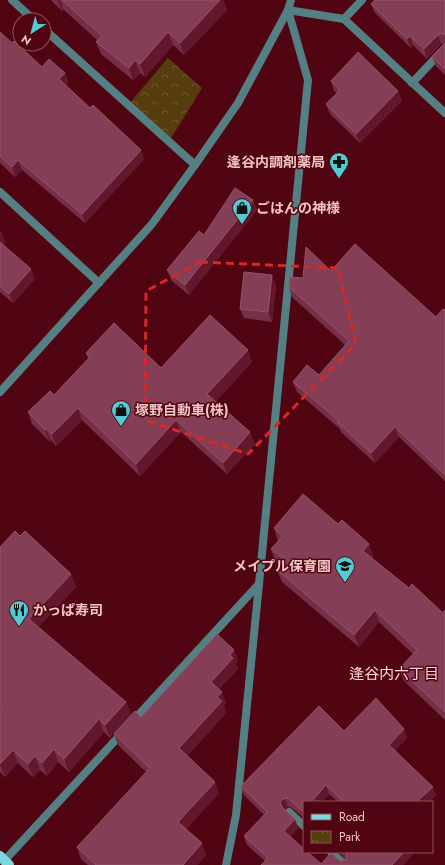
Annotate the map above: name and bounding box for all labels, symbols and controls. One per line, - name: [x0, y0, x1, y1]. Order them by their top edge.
- north arrow: [12, 12, 52, 52]
- text: N: [18, 31, 34, 49]
- pharmacy icon: 逢谷内調剤薬局: [328, 151, 350, 179]
- place label: 逢谷内調剤薬局: [227, 152, 325, 172]
- shop icon: ごはんの神様: [231, 197, 253, 225]
- place label: ごはんの神様: [256, 198, 340, 218]
- shop icon: 塚野自動車(株): [110, 399, 132, 427]
- place label: 塚野自動車(株): [135, 400, 229, 420]
- school or university icon: メイプル保育園: [334, 555, 356, 583]
- place label: メイプル保育園: [233, 556, 331, 576]
- restaurant icon: かっぱ寿司: [8, 599, 30, 627]
- place label: かっぱ寿司: [33, 600, 103, 620]
- district label: 逢谷内六丁目: [349, 663, 439, 685]
- legend: [303, 801, 433, 853]
- text: Road: [339, 808, 365, 826]
- text: Park: [339, 828, 361, 846]

